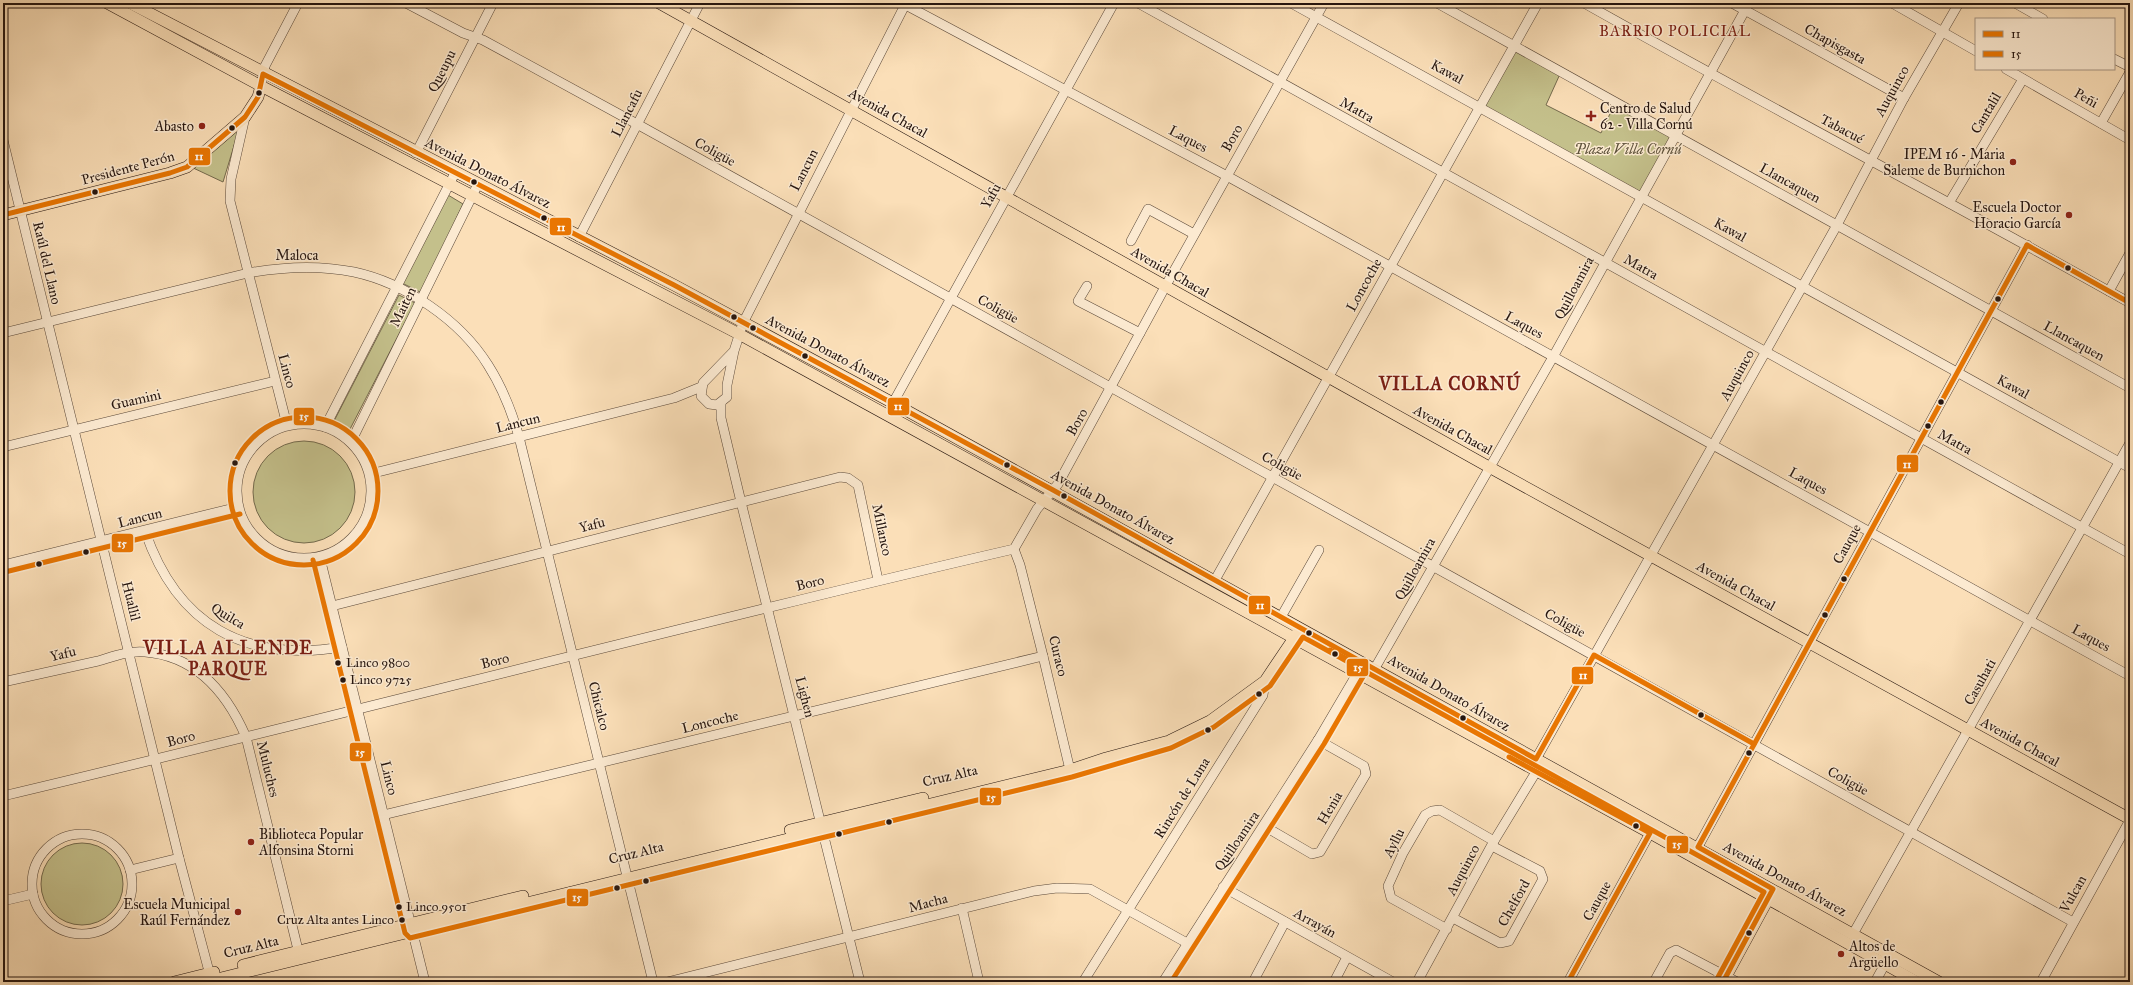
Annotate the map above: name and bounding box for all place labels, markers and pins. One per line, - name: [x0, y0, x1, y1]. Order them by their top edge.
- unlabelled marker: [254, 88, 264, 98]
- place label: Centro de Salud 62 - Villa Cornú: [1600, 100, 1693, 133]
- marker: Centro de Salud 62 - Villa Cornú: [1585, 110, 1597, 122]
- place label: Abasto: [154, 118, 194, 135]
- marker: Abasto: [197, 121, 207, 131]
- unlabelled marker: [227, 123, 237, 133]
- place label: IPEM 16 - Maria Saleme de Burnichon: [1883, 146, 2005, 179]
- marker: IPEM 16 - Maria Saleme de Burnichon: [2008, 157, 2018, 167]
- unlabelled marker: [469, 177, 479, 187]
- unlabelled marker: [90, 187, 100, 197]
- place label: Escuela Doctor Horacio García: [1973, 199, 2062, 232]
- marker: Escuela Doctor Horacio García: [2064, 210, 2074, 220]
- unlabelled marker: [539, 213, 549, 223]
- unlabelled marker: [2063, 263, 2073, 273]
- unlabelled marker: [1993, 294, 2003, 304]
- unlabelled marker: [729, 312, 739, 322]
- unlabelled marker: [748, 323, 758, 333]
- unlabelled marker: [800, 351, 810, 361]
- unlabelled marker: [1936, 397, 1946, 407]
- unlabelled marker: [1923, 421, 1933, 431]
- unlabelled marker: [230, 458, 240, 468]
- unlabelled marker: [1002, 460, 1012, 470]
- unlabelled marker: [1059, 491, 1069, 501]
- unlabelled marker: [81, 547, 91, 557]
- unlabelled marker: [34, 559, 44, 569]
- unlabelled marker: [1839, 574, 1849, 584]
- unlabelled marker: [1820, 610, 1830, 620]
- unlabelled marker: [1304, 628, 1314, 638]
- unlabelled marker: [1330, 649, 1340, 659]
- place label: Linco 9800: [346, 655, 410, 671]
- marker: Linco 9800: [333, 658, 343, 668]
- place label: Linco 9725: [350, 672, 411, 688]
- marker: Linco 9725: [338, 675, 348, 685]
- unlabelled marker: [1254, 689, 1264, 699]
- unlabelled marker: [1696, 710, 1706, 720]
- unlabelled marker: [1458, 713, 1468, 723]
- unlabelled marker: [1203, 725, 1213, 735]
- unlabelled marker: [1744, 748, 1754, 758]
- unlabelled marker: [884, 817, 894, 827]
- unlabelled marker: [1631, 821, 1641, 831]
- place label: Biblioteca Popular Alfonsina Storni: [258, 826, 364, 859]
- unlabelled marker: [834, 829, 844, 839]
- marker: Biblioteca Popular Alfonsina Storni: [246, 837, 256, 847]
- unlabelled marker: [641, 876, 651, 886]
- unlabelled marker: [612, 883, 622, 893]
- place label: Escuela Municipal Raúl Fernández: [123, 896, 231, 929]
- place label: Linco 9501: [406, 899, 467, 915]
- marker: Linco 9501: [394, 902, 404, 912]
- marker: Escuela Municipal Raúl Fernández: [233, 907, 243, 917]
- place label: Cruz Alta antes Linco: [277, 912, 394, 928]
- marker: Cruz Alta antes Linco: [397, 915, 407, 925]
- unlabelled marker: [1744, 928, 1754, 938]
- place label: Altos de Argüello: [1848, 938, 1898, 971]
- marker: Altos de Argüello: [1836, 949, 1846, 959]

